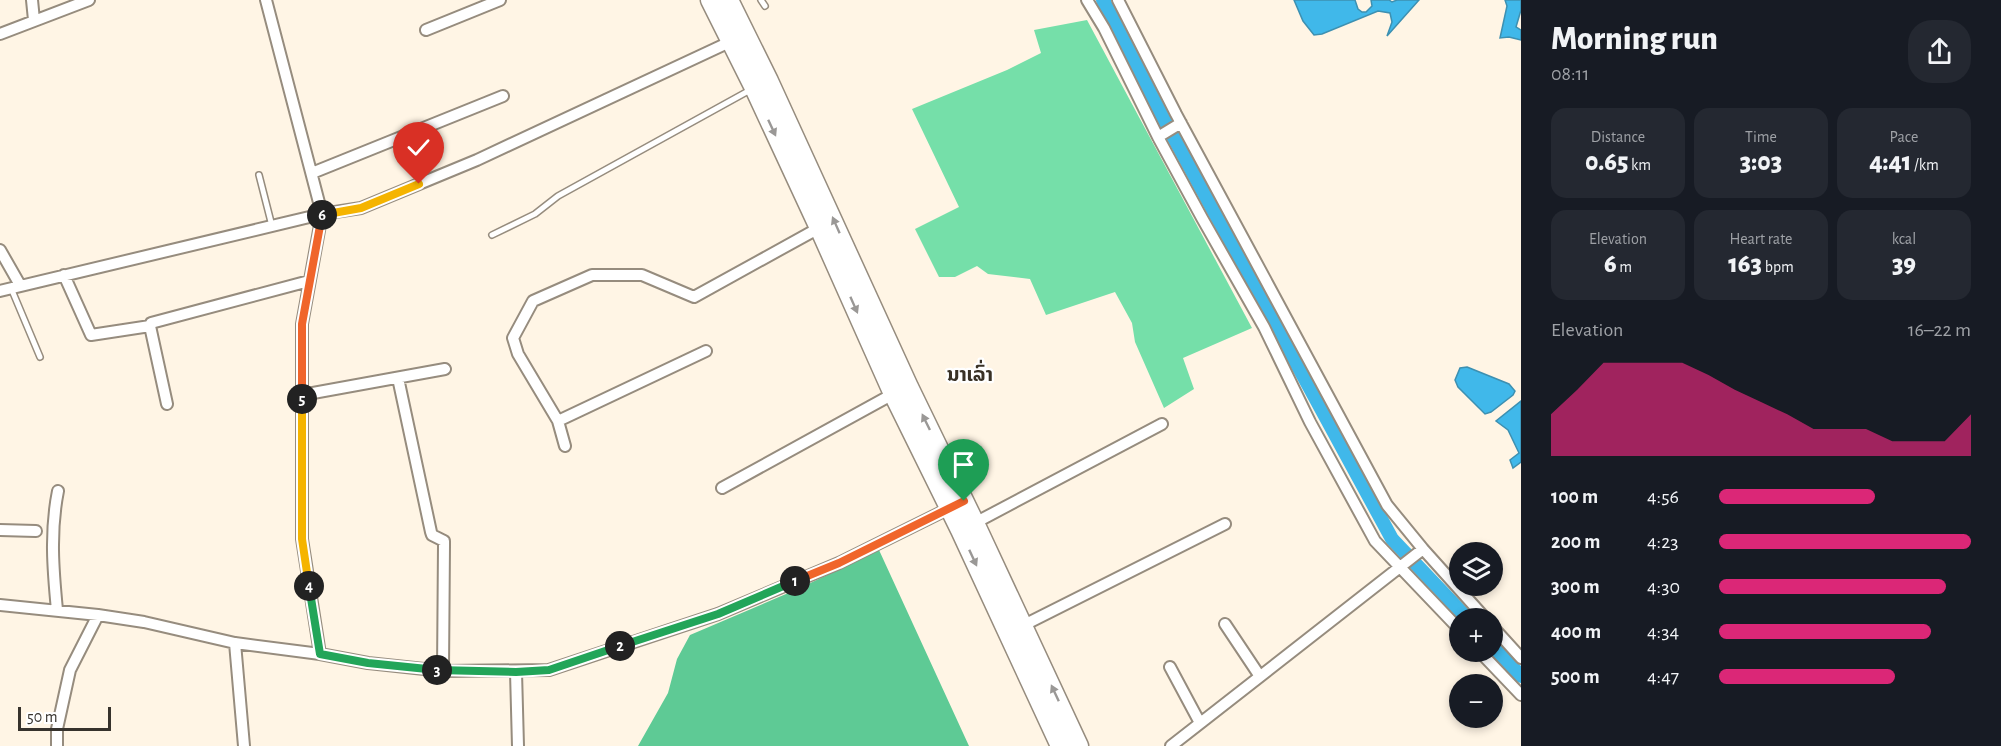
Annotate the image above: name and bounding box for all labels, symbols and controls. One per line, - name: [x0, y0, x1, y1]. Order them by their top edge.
- button: share: [1908, 20, 1971, 83]
- text: Morning run: [1551, 23, 1718, 56]
- text: 08:11: [1551, 64, 1589, 84]
- one-way arrow: [768, 120, 777, 137]
- pin: [393, 122, 444, 184]
- text: Distance: [1591, 129, 1645, 145]
- text: Time: [1745, 129, 1777, 145]
- text: Pace: [1890, 129, 1918, 145]
- icon: check: [402, 131, 435, 164]
- text: 0.65: [1585, 149, 1628, 175]
- text: 3:03: [1740, 149, 1782, 175]
- text: 4:41: [1869, 149, 1911, 175]
- text: km: [1628, 157, 1651, 173]
- text: /km: [1911, 157, 1939, 173]
- pin: 6: [307, 200, 337, 230]
- text: 6: [318, 207, 326, 223]
- one-way arrow: [831, 216, 841, 234]
- text: Elevation: [1589, 231, 1647, 247]
- text: Heart rate: [1730, 231, 1792, 247]
- text: kcal: [1892, 231, 1916, 247]
- text: 6: [1604, 251, 1617, 277]
- text: 163: [1728, 251, 1762, 277]
- text: 39: [1892, 251, 1916, 277]
- text: m: [1617, 259, 1632, 275]
- text: bpm: [1762, 259, 1794, 275]
- one-way arrow: [849, 297, 859, 315]
- text: Elevation: [1551, 320, 1623, 340]
- text: 16–22 m: [1908, 320, 1971, 340]
- district label: ນາເລົ່າ: [947, 359, 993, 385]
- pin: 5: [287, 384, 317, 414]
- text: 5: [299, 391, 305, 407]
- one-way arrow: [921, 413, 931, 431]
- pin: [938, 439, 989, 501]
- icon: arrive: [947, 448, 980, 481]
- text: 100 m: [1551, 487, 1598, 507]
- text: 4:56: [1647, 487, 1679, 507]
- text: 200 m: [1551, 532, 1600, 552]
- text: 4:23: [1647, 532, 1679, 552]
- map controls: [1449, 542, 1503, 728]
- button: layers: [1449, 542, 1503, 596]
- one-way arrow: [969, 549, 978, 566]
- pin: 1: [780, 566, 810, 596]
- pin: 4: [294, 571, 324, 601]
- text: 1: [792, 573, 798, 589]
- text: 300 m: [1551, 577, 1600, 597]
- text: 4:30: [1647, 577, 1680, 597]
- text: 4: [305, 578, 313, 594]
- button: +: [1449, 608, 1503, 662]
- text: 400 m: [1551, 622, 1601, 642]
- text: 4:34: [1647, 622, 1679, 642]
- pin: 2: [605, 631, 635, 661]
- text: 2: [616, 638, 624, 654]
- pin: 3: [422, 655, 452, 685]
- text: 3: [434, 662, 440, 678]
- text: 500 m: [1551, 667, 1600, 687]
- text: 4:47: [1647, 667, 1679, 687]
- button: −: [1449, 674, 1503, 728]
- one-way arrow: [1050, 684, 1059, 701]
- scale bar: [18, 704, 111, 732]
- text: 50 m: [27, 709, 58, 725]

